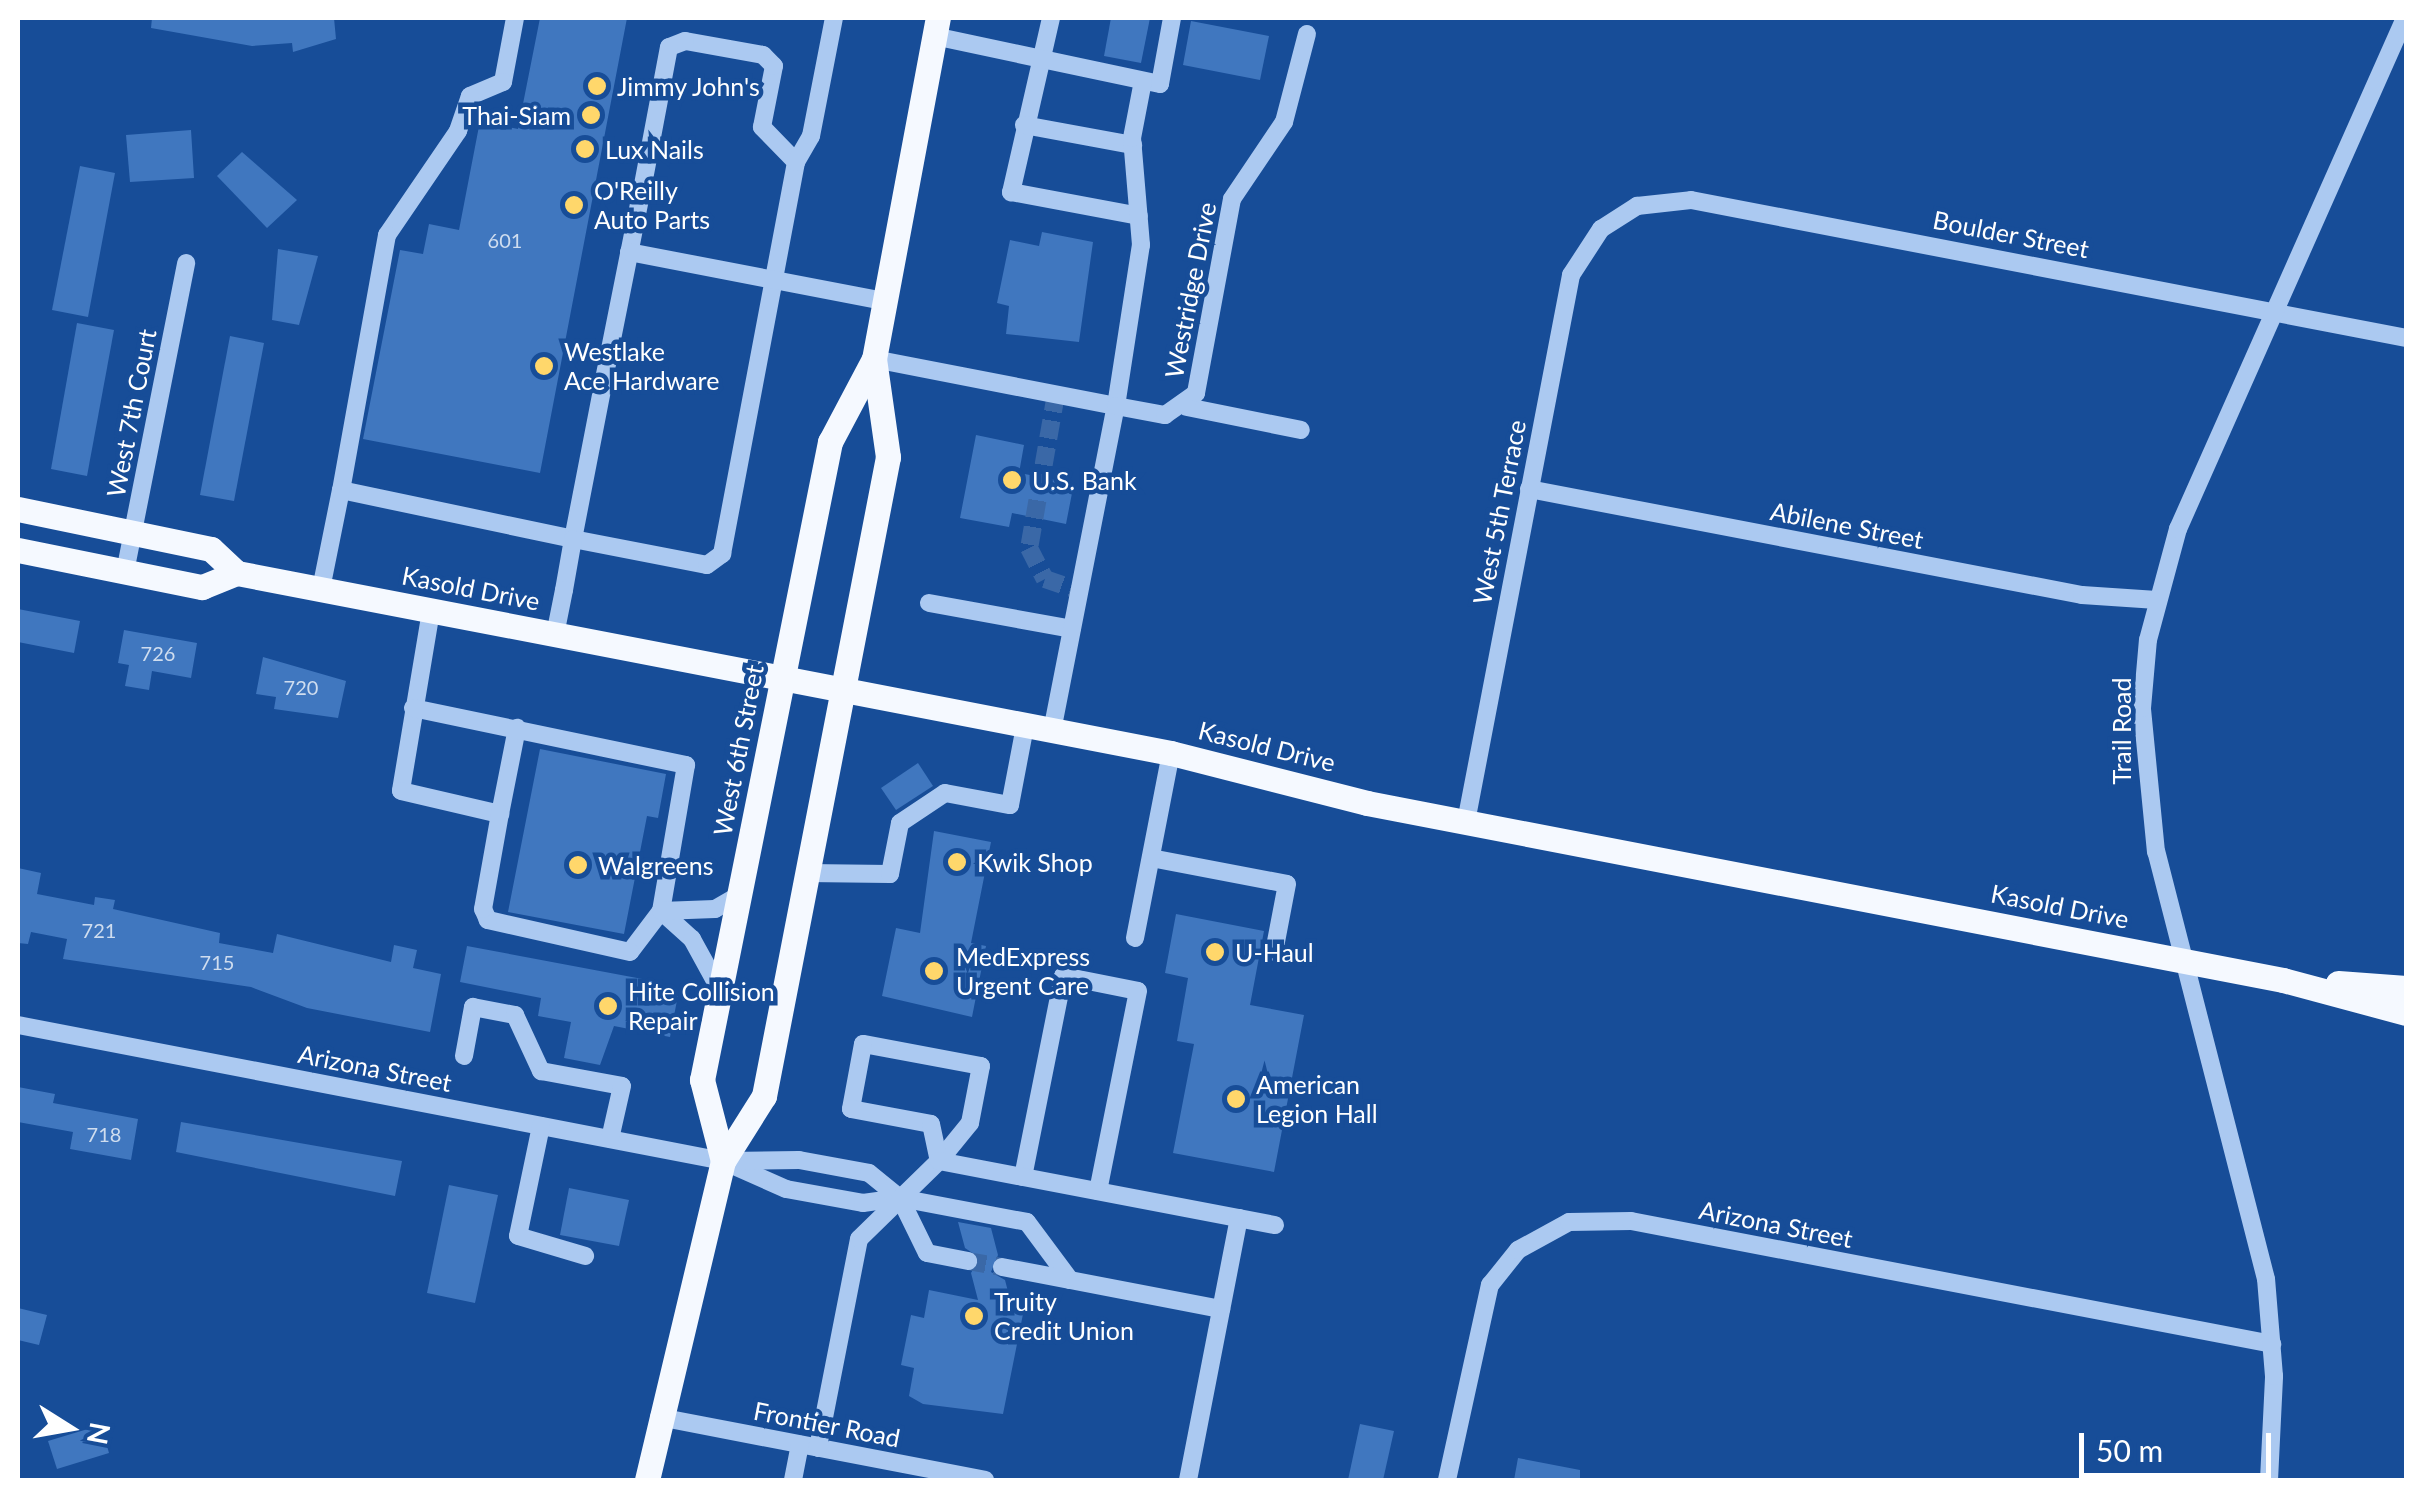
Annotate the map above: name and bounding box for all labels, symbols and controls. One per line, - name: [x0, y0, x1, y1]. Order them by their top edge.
- place label: Jimmy John's: [617, 71, 761, 101]
- marker: Jimmy John's: [586, 75, 608, 97]
- place label: Thai-Siam: [462, 100, 571, 130]
- marker: Thai-Siam: [580, 104, 602, 126]
- place label: Lux Nails: [605, 134, 704, 164]
- marker: Lux Nails: [574, 138, 596, 160]
- place label: O'Reilly Auto Parts: [594, 176, 710, 235]
- marker: O'Reilly Auto Parts: [563, 194, 585, 216]
- street label: Westridge Drive: [1158, 199, 1222, 381]
- street label: Boulder Street: [1930, 204, 2092, 264]
- house number: 601: [488, 228, 522, 252]
- street label: West 7th Court: [100, 327, 162, 499]
- place label: Westlake Ace Hardware: [564, 337, 719, 396]
- marker: Westlake Ace Hardware: [533, 355, 555, 377]
- street label: West 5th Terrace: [1466, 417, 1532, 607]
- place label: U.S. Bank: [1032, 465, 1137, 495]
- marker: U.S. Bank: [1001, 469, 1023, 491]
- street label: Abilene Street: [1768, 495, 1926, 555]
- street label: Kasold Drive: [400, 560, 542, 616]
- house number: 726: [141, 641, 175, 665]
- street label: West 6th Street: [707, 662, 769, 838]
- house number: 720: [284, 675, 318, 699]
- street label: Trail Road: [2106, 677, 2136, 785]
- street label: Kasold Drive: [1196, 715, 1338, 777]
- place label: Kwik Shop: [977, 847, 1093, 877]
- place label: Walgreens: [598, 850, 714, 880]
- marker: Kwik Shop: [946, 851, 968, 873]
- marker: Walgreens: [567, 854, 589, 876]
- street label: Kasold Drive: [1989, 878, 2131, 934]
- house number: 721: [82, 918, 116, 942]
- place label: U-Haul: [1235, 937, 1314, 967]
- marker: U-Haul: [1204, 941, 1226, 963]
- place label: MedExpress Urgent Care: [956, 942, 1090, 1001]
- house number: 715: [200, 950, 234, 974]
- marker: MedExpress Urgent Care: [921, 958, 947, 984]
- place label: Hite Collision Repair: [628, 977, 775, 1036]
- marker: Hite Collision Repair: [597, 995, 619, 1017]
- street label: Arizona Street: [296, 1038, 454, 1098]
- place label: American Legion Hall: [1256, 1070, 1378, 1129]
- marker: American Legion Hall: [1225, 1088, 1247, 1110]
- house number: 718: [87, 1122, 121, 1146]
- street label: Arizona Street: [1697, 1194, 1855, 1254]
- place label: Truity Credit Union: [994, 1287, 1134, 1346]
- marker: Truity Credit Union: [963, 1305, 985, 1327]
- north arrow: [20, 1378, 120, 1478]
- street label: Frontier Road: [751, 1395, 903, 1453]
- scale bar: [2084, 1413, 2276, 1475]
- text: N: [81, 1420, 118, 1448]
- text: 50 m: [2096, 1432, 2163, 1468]

